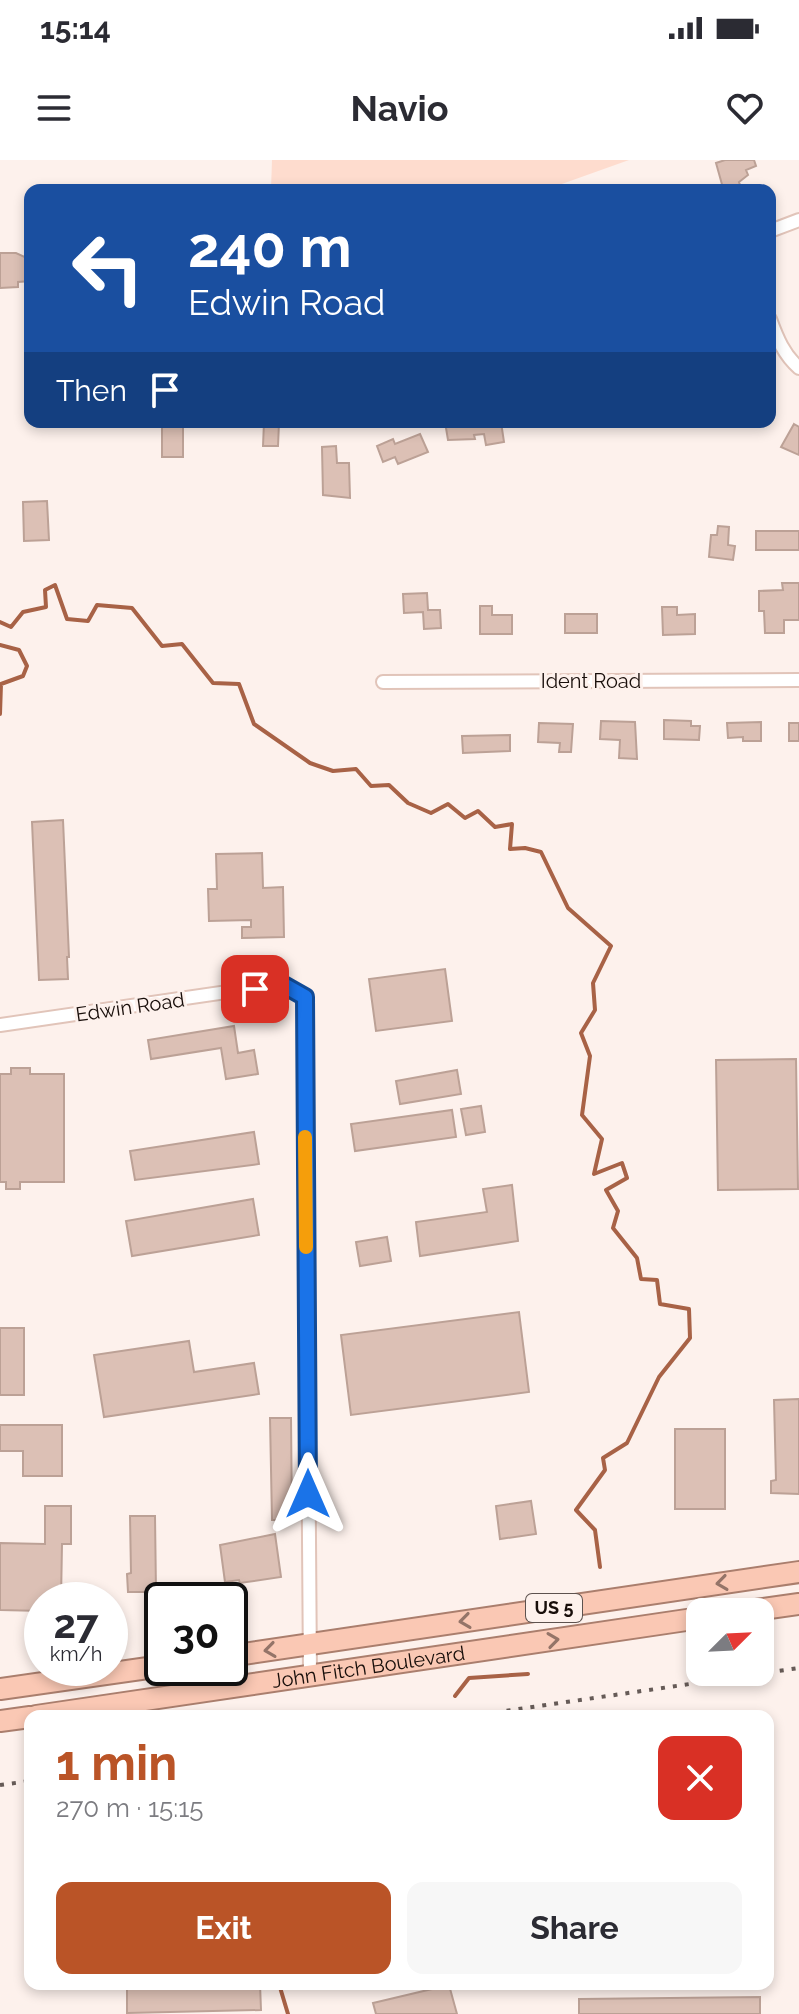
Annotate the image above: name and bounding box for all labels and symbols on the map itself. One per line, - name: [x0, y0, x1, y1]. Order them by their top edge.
- street label: Ident Road: [541, 669, 641, 693]
- pin: [221, 955, 289, 1023]
- street label: Edwin Road: [74, 987, 186, 1027]
- position arrow: [266, 1452, 350, 1536]
- one-way arrow: [715, 1574, 729, 1591]
- speed limit sign: 30: [144, 1582, 248, 1686]
- road number: US 5: [526, 1594, 582, 1622]
- north arrow: [686, 1598, 774, 1686]
- one-way arrow: [458, 1612, 471, 1629]
- one-way arrow: [546, 1632, 560, 1649]
- one-way arrow: [263, 1641, 277, 1658]
- street label: John Fitch Boulevard: [270, 1641, 467, 1693]

